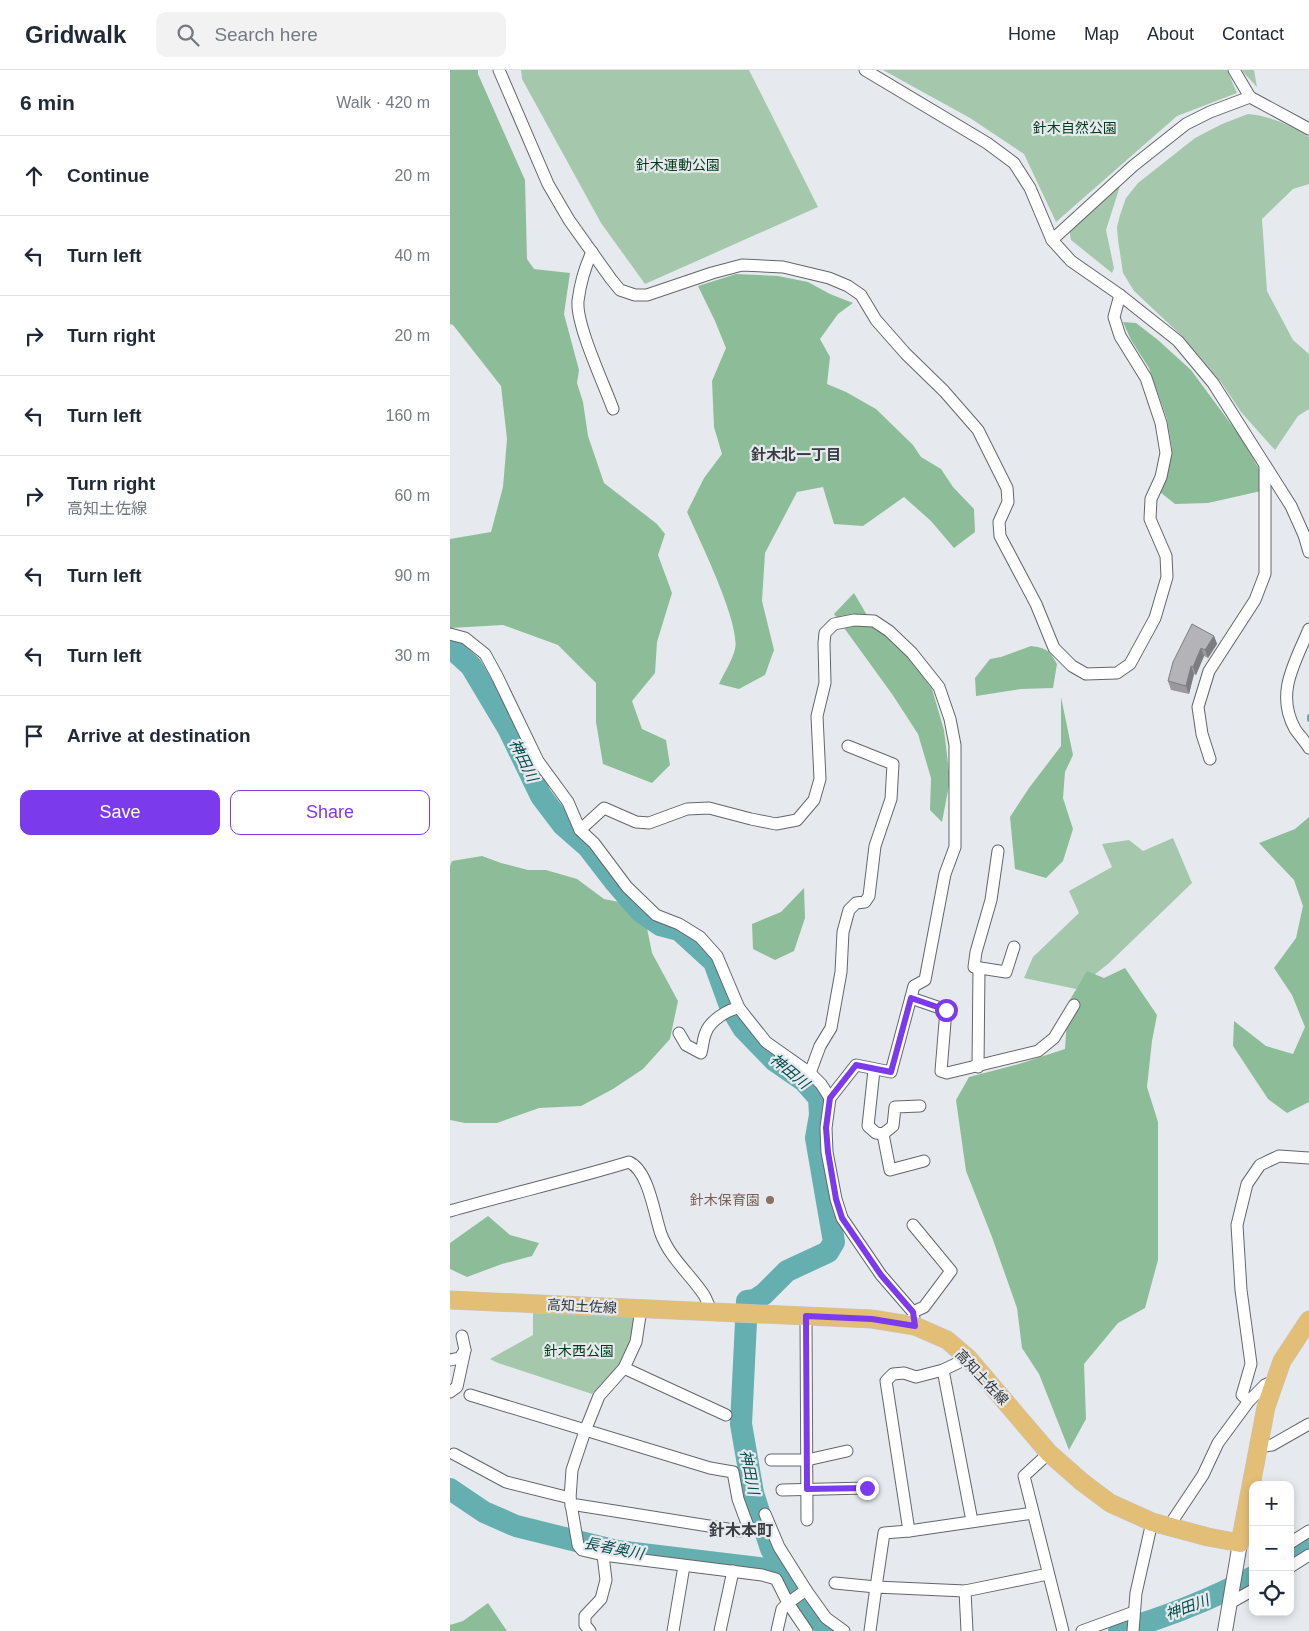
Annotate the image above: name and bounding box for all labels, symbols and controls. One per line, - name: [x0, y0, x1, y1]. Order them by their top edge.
- search box: [156, 12, 506, 57]
- text: Gridwalk: [25, 21, 126, 48]
- icon: search: [174, 21, 202, 49]
- text: Search here: [214, 24, 318, 45]
- text: Home: [1008, 24, 1056, 44]
- text: Map: [1084, 24, 1119, 44]
- text: About: [1147, 24, 1194, 44]
- text: Contact: [1222, 24, 1284, 44]
- text: 6 min: [20, 91, 75, 114]
- text: Walk · 420 m: [336, 94, 430, 111]
- park label: 針木自然公園: [1033, 120, 1117, 136]
- park label: 針木運動公園: [636, 157, 720, 173]
- icon: ahead: [20, 162, 48, 190]
- text: Continue: [67, 165, 149, 186]
- text: 20 m: [394, 167, 430, 184]
- icon: left: [20, 242, 48, 270]
- text: Turn left: [67, 245, 142, 266]
- text: 40 m: [394, 247, 430, 264]
- icon: right: [20, 322, 48, 350]
- text: Turn right: [67, 325, 155, 346]
- text: 20 m: [394, 327, 430, 344]
- icon: left: [20, 402, 48, 430]
- text: Turn left: [67, 405, 142, 426]
- text: 160 m: [386, 407, 430, 424]
- district label: 針木北一丁目: [751, 446, 841, 463]
- text: Turn right: [67, 473, 155, 494]
- icon: right: [20, 482, 48, 510]
- text: 60 m: [394, 487, 430, 504]
- text: 高知土佐線: [67, 500, 147, 517]
- icon: left: [20, 562, 48, 590]
- text: Turn left: [67, 565, 142, 586]
- text: 90 m: [394, 567, 430, 584]
- icon: left: [20, 642, 48, 670]
- text: Turn left: [67, 645, 142, 666]
- text: 30 m: [394, 647, 430, 664]
- icon: arrive: [20, 722, 48, 750]
- text: Arrive at destination: [67, 725, 251, 746]
- water label: 神田川: [506, 736, 542, 786]
- button: Save: [20, 790, 220, 835]
- button: Share: [230, 790, 430, 835]
- route start: [935, 999, 958, 1022]
- water label: 神田川: [767, 1050, 814, 1093]
- place label: 針木保育園: [690, 1192, 760, 1208]
- marker: 針木保育園: [764, 1194, 776, 1206]
- street label: 高知土佐線: [547, 1296, 617, 1316]
- park label: 針木西公園: [544, 1343, 614, 1359]
- street label: 高知土佐線: [952, 1346, 1012, 1408]
- water label: 神田川: [737, 1448, 763, 1498]
- route end: [856, 1477, 879, 1500]
- map controls: [1249, 1481, 1294, 1616]
- button: +: [1249, 1481, 1294, 1526]
- district label: 針木本町: [709, 1521, 773, 1539]
- button: −: [1249, 1526, 1294, 1571]
- water label: 長者奥川: [583, 1534, 647, 1562]
- button: locate: [1249, 1571, 1294, 1616]
- water label: 神田川: [1163, 1591, 1213, 1623]

